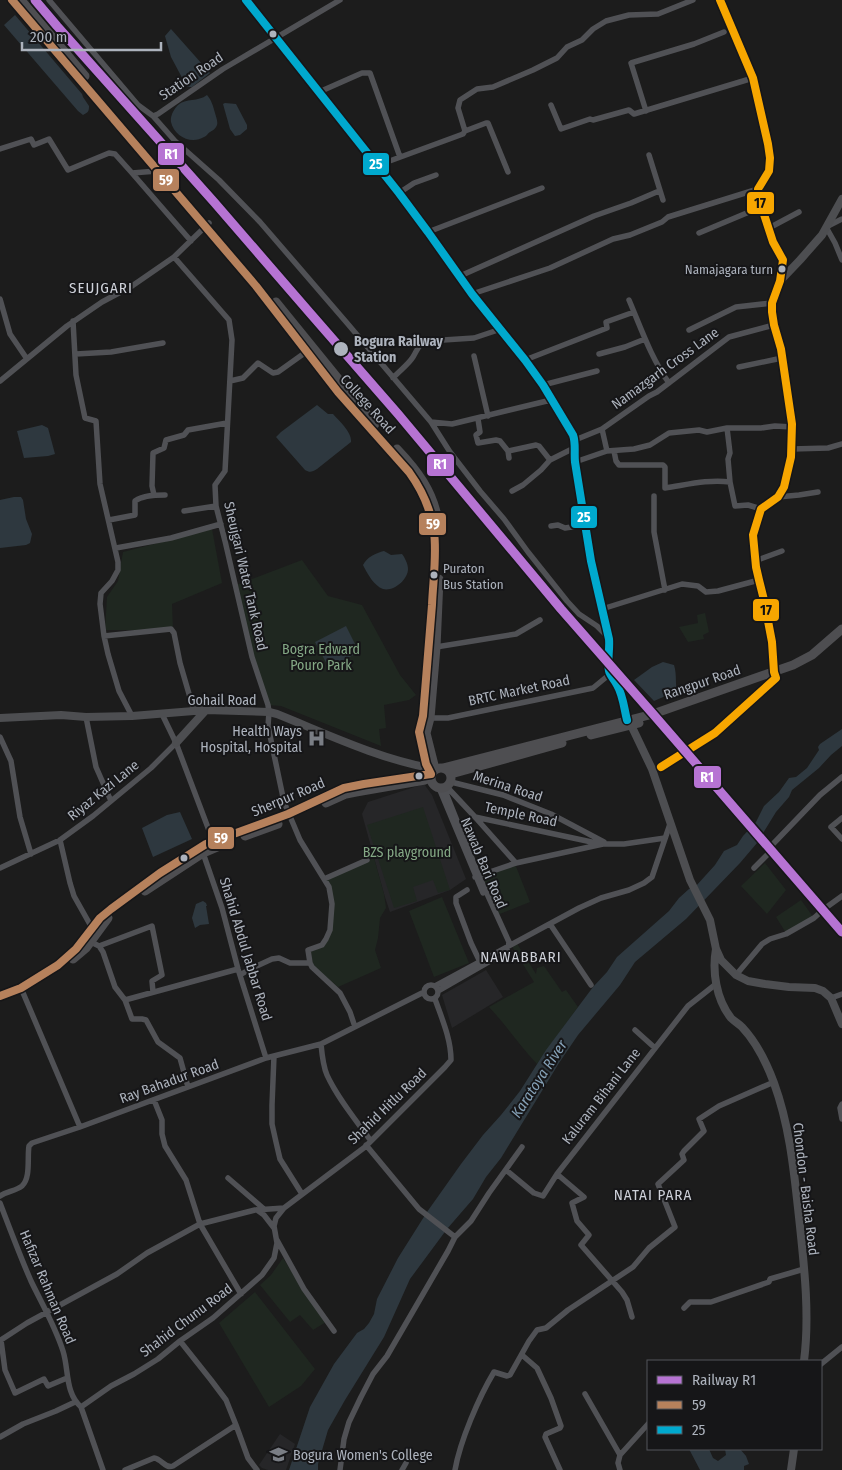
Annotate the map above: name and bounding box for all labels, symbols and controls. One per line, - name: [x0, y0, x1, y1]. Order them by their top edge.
- scale bar: [22, 20, 161, 52]
- text: 200 m: [30, 28, 67, 46]
- unlabelled marker: [268, 29, 278, 39]
- street label: Station Road: [156, 49, 226, 104]
- line badge: R1: [157, 142, 185, 166]
- text: R1: [164, 146, 178, 163]
- line badge: 25: [362, 152, 390, 176]
- text: 25: [368, 156, 383, 173]
- line badge: 59: [152, 168, 180, 192]
- text: 59: [159, 172, 173, 189]
- line badge: 17: [746, 191, 775, 215]
- text: 17: [754, 195, 766, 212]
- place label: Namajagara turn: [685, 262, 773, 277]
- marker: Namajagara turn: [777, 264, 787, 274]
- district label: SEUJGARI: [69, 279, 133, 297]
- street label: Namazgarh Cross Lane: [608, 324, 722, 413]
- place label: Bogura Railway Station: [354, 333, 443, 366]
- marker: Bogura Railway Station: [332, 340, 350, 358]
- street label: College Road: [337, 371, 399, 438]
- line badge: R1: [426, 453, 455, 477]
- text: R1: [433, 456, 447, 473]
- street label: Sheujgari Water Tank Road: [220, 500, 271, 652]
- line badge: 25: [570, 505, 598, 529]
- text: 25: [576, 509, 591, 526]
- line badge: 59: [418, 512, 447, 536]
- text: 59: [426, 516, 440, 533]
- place label: Puraton Bus Station: [443, 561, 504, 592]
- marker: Puraton Bus Station: [429, 570, 439, 580]
- line badge: 17: [752, 598, 780, 622]
- text: 17: [760, 602, 772, 619]
- park label: Bogra Edward Pouro Park: [282, 641, 360, 674]
- street label: Rangpur Road: [661, 661, 743, 704]
- street label: BRTC Market Road: [467, 671, 571, 710]
- street label: Gohail Road: [187, 692, 257, 709]
- place label: Health Ways Hospital, Hospital: [200, 723, 302, 756]
- hospital icon: Health Ways Hospital, Hospital: [306, 729, 326, 749]
- street label: Riyaz Kazi Lane: [64, 756, 142, 824]
- line badge: R1: [693, 765, 722, 789]
- street label: Merina Road: [471, 767, 545, 806]
- text: R1: [700, 769, 714, 786]
- unlabelled marker: [414, 771, 424, 781]
- street label: Sherpur Road: [249, 774, 327, 821]
- street label: Temple Road: [483, 799, 559, 830]
- street label: Nawab Bari Road: [457, 815, 510, 911]
- line badge: 59: [207, 826, 235, 850]
- text: 59: [214, 830, 228, 847]
- park label: BZS playground: [363, 844, 451, 861]
- unlabelled marker: [179, 853, 189, 863]
- street label: Shahid Abdul Jabbar Road: [216, 875, 275, 1023]
- district label: NAWABBARI: [480, 948, 562, 966]
- water label: Karatoya River: [507, 1036, 571, 1121]
- street label: Kaluram Bihani Lane: [559, 1045, 644, 1148]
- street label: Ray Bahadur Road: [117, 1056, 221, 1107]
- street label: Shahid Hitlu Road: [345, 1065, 430, 1148]
- street label: Chondon - Baisha Road: [789, 1122, 822, 1256]
- district label: NATAI PARA: [614, 1186, 692, 1204]
- street label: Hafizar Rahman Road: [16, 1228, 79, 1347]
- street label: Shahid Chunu Road: [137, 1280, 236, 1361]
- legend: [647, 1360, 822, 1450]
- text: Railway R1: [692, 1371, 756, 1389]
- text: 59: [692, 1396, 706, 1414]
- text: 25: [692, 1421, 706, 1439]
- school or university icon: Bogura Women's College: [269, 1445, 289, 1465]
- place label: Bogura Women's College: [293, 1447, 433, 1464]

